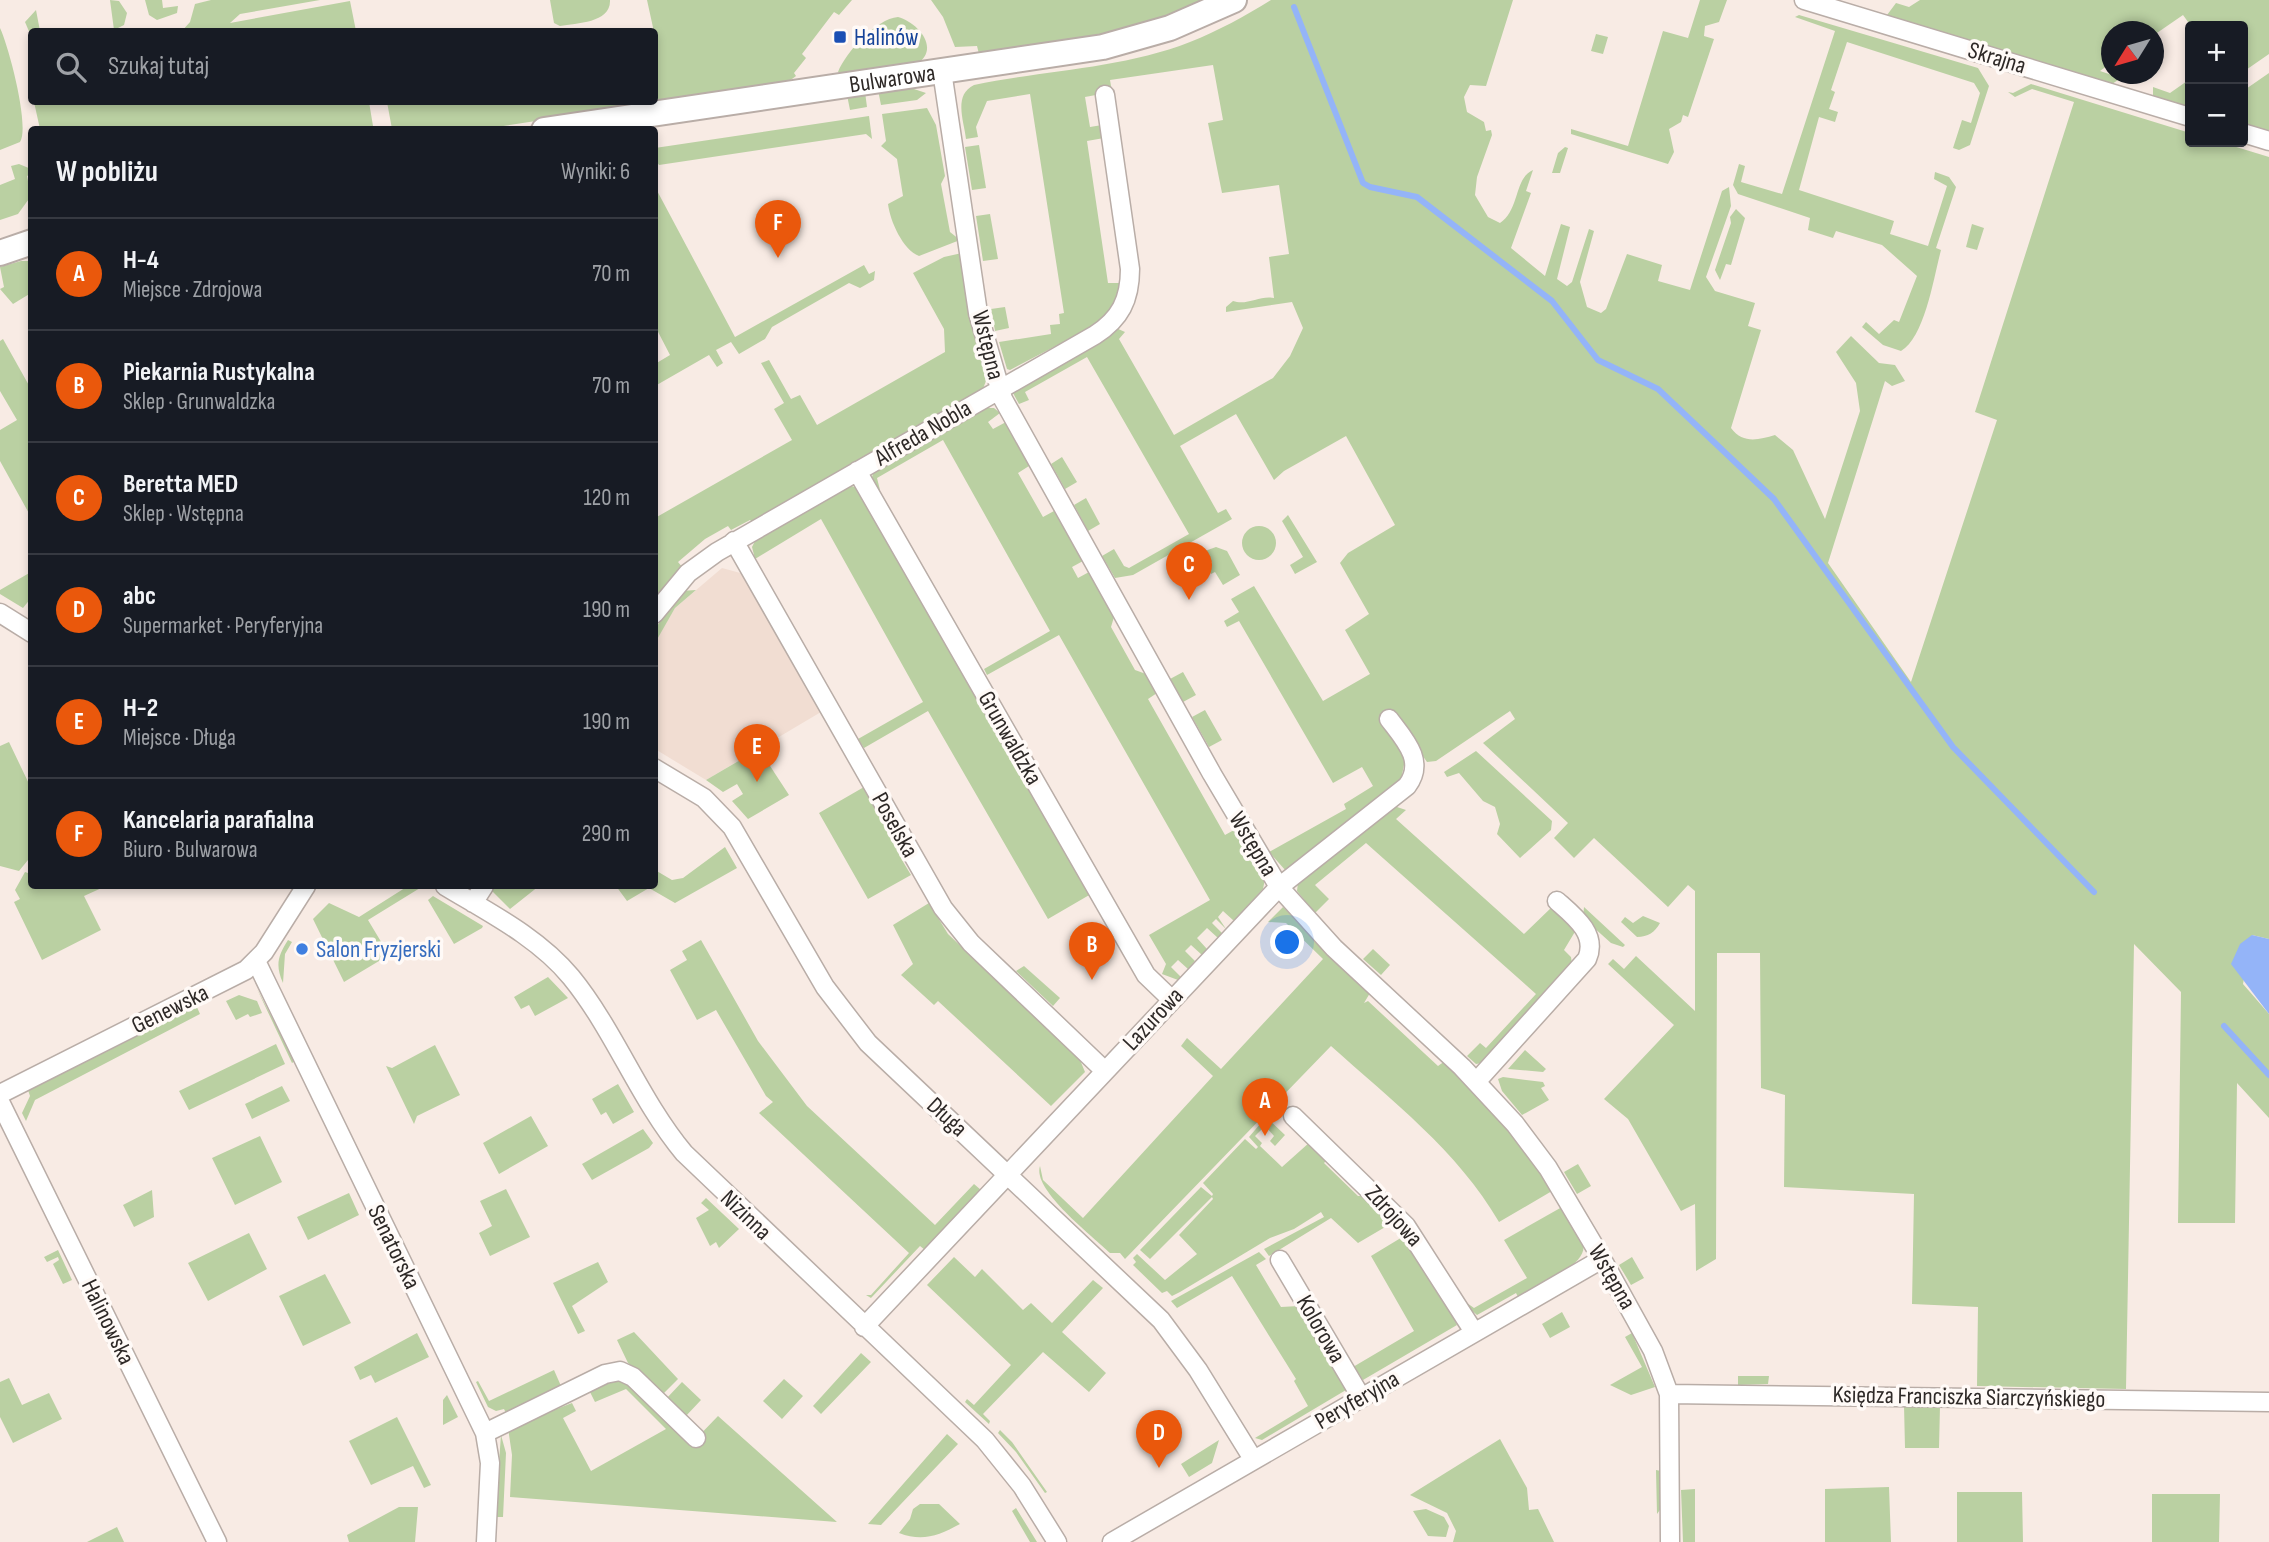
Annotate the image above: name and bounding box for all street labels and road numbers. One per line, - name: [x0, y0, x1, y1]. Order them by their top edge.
- street label: Skrajna: [1965, 36, 2029, 80]
- street label: Bulwarowa: [847, 58, 937, 99]
- street label: Wstępna: [965, 307, 1011, 383]
- street label: Alfreda Nobla: [869, 394, 977, 473]
- street label: Grunwaldzka: [972, 686, 1048, 790]
- street label: Poselska: [865, 787, 925, 863]
- street label: Wstępna: [1223, 806, 1283, 882]
- street label: Genewska: [127, 978, 213, 1040]
- street label: Lazurowa: [1117, 981, 1189, 1057]
- street label: Długa: [921, 1091, 973, 1143]
- street label: Zdrojowa: [1359, 1179, 1429, 1253]
- street label: Nizinna: [714, 1184, 778, 1246]
- street label: Senatorska: [361, 1200, 427, 1294]
- street label: Wstępna: [1582, 1239, 1642, 1315]
- street label: Halinowska: [75, 1275, 141, 1369]
- street label: Kolorowa: [1290, 1290, 1352, 1368]
- street label: Peryferyjna: [1310, 1364, 1404, 1436]
- street label: Księdza Franciszka Siarczyńskiego: [1832, 1380, 2106, 1414]

